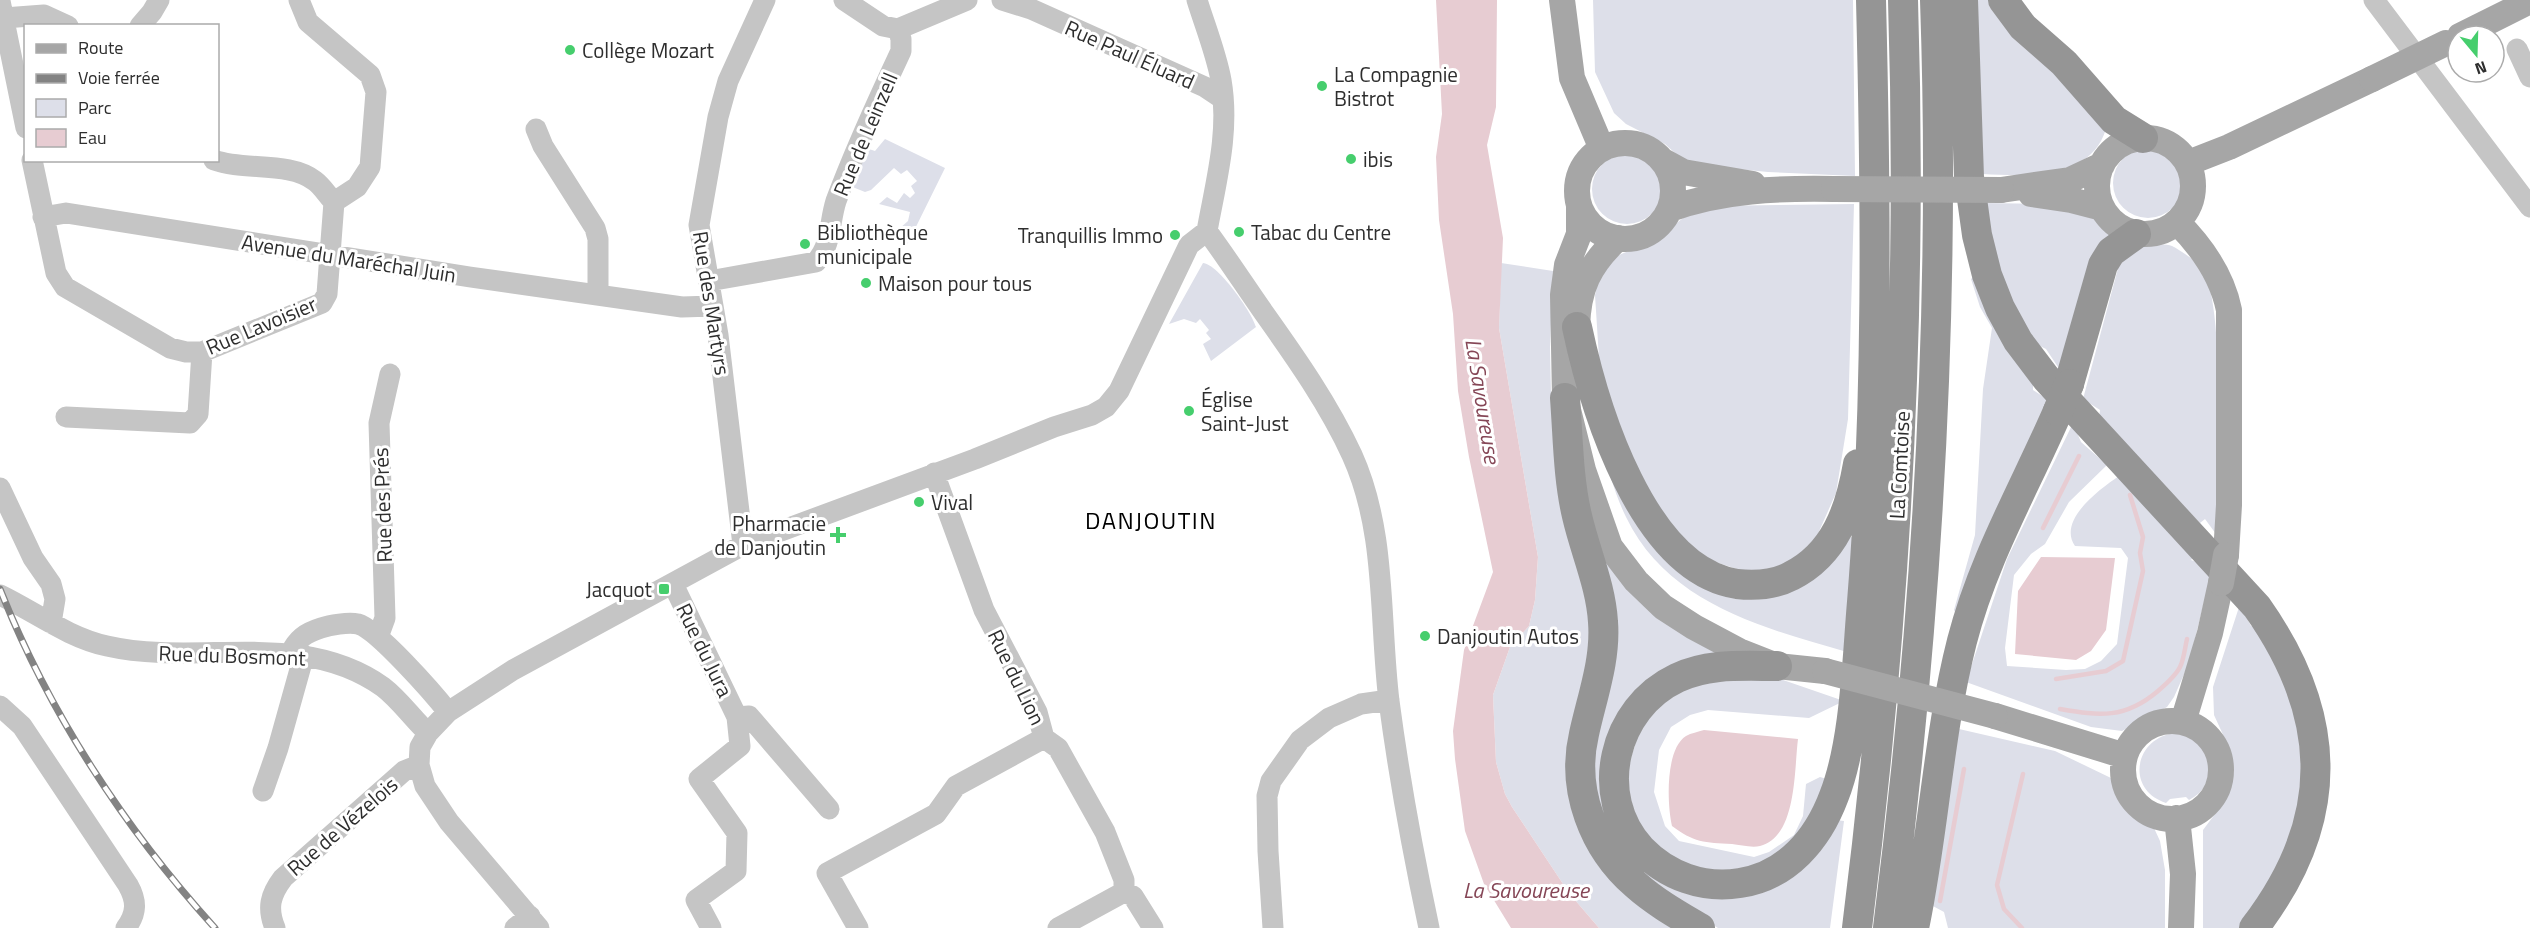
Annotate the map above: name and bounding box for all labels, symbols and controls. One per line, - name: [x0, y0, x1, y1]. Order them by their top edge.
- street label: Rue Paul Éluard: [1060, 11, 1200, 97]
- legend: [24, 24, 219, 162]
- north arrow: [2446, 24, 2506, 84]
- text: Route: [78, 34, 123, 61]
- place label: Collège Mozart: [582, 34, 715, 66]
- marker: Collège Mozart: [563, 43, 577, 57]
- text: N: [2472, 55, 2490, 81]
- place label: La Compagnie Bistrot: [1334, 58, 1458, 114]
- text: Voie ferrée: [78, 64, 160, 91]
- street label: Rue de Leinzell: [825, 67, 905, 201]
- marker: La Compagnie Bistrot: [1315, 79, 1329, 93]
- text: Parc: [78, 94, 112, 121]
- text: Eau: [78, 124, 107, 151]
- place label: ibis: [1363, 143, 1393, 175]
- marker: ibis: [1344, 152, 1358, 166]
- place label: Bibliothèque municipale: [817, 216, 928, 272]
- place label: Tabac du Centre: [1251, 216, 1391, 248]
- place label: Tranquillis Immo: [1018, 219, 1163, 251]
- street label: Avenue du Maréchal Juin: [240, 225, 458, 291]
- marker: Tabac du Centre: [1232, 225, 1246, 239]
- marker: Tranquillis Immo: [1168, 228, 1182, 242]
- street label: Rue des Martyrs: [685, 229, 739, 377]
- marker: Bibliothèque municipale: [798, 237, 812, 251]
- place label: Maison pour tous: [878, 267, 1032, 299]
- marker: Maison pour tous: [859, 276, 873, 290]
- street label: Rue Lavoisier: [201, 287, 321, 363]
- water label: La Savoureuse: [1456, 336, 1510, 468]
- place label: Église Saint-Just: [1201, 383, 1289, 439]
- marker: Église Saint-Just: [1182, 404, 1196, 418]
- street label: La Comtoise: [1880, 410, 1918, 520]
- street label: Rue des Prés: [364, 447, 400, 563]
- place label: Vival: [931, 486, 973, 518]
- marker: Vival: [912, 495, 926, 509]
- district label: DANJOUTIN: [1085, 502, 1217, 538]
- place label: Pharmacie de Danjoutin: [714, 507, 826, 563]
- marker: Pharmacie de Danjoutin: [831, 528, 845, 542]
- place label: Jacquot: [586, 573, 653, 605]
- marker: Jacquot: [657, 582, 671, 596]
- street label: Rue du Jura: [668, 598, 742, 703]
- place label: Danjoutin Autos: [1437, 620, 1579, 652]
- street label: Rue du Lion: [980, 624, 1054, 730]
- marker: Danjoutin Autos: [1418, 629, 1432, 643]
- street label: Rue du Bosmont: [158, 636, 307, 674]
- street label: Rue de Vézelois: [279, 769, 405, 883]
- water label: La Savoureuse: [1463, 873, 1591, 907]

